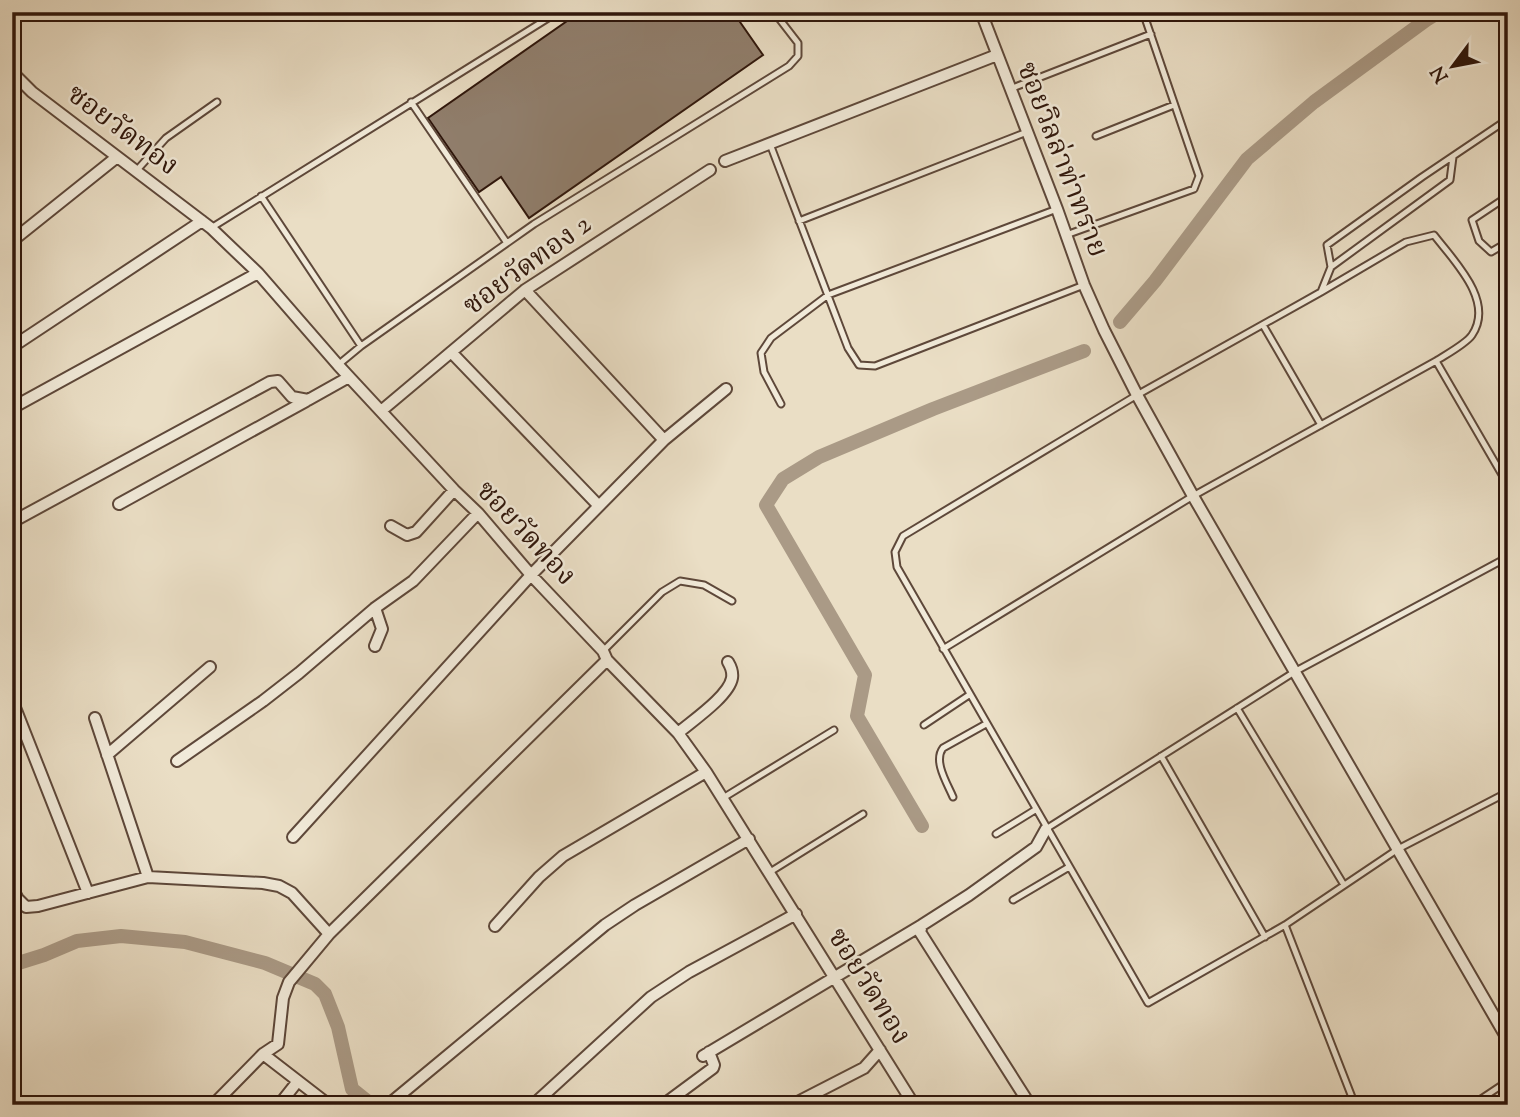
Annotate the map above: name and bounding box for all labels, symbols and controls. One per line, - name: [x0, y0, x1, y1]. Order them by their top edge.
- north arrow: [1418, 32, 1488, 102]
- street label: ซอยวิลล่าท่าทราย: [1005, 56, 1117, 264]
- text: N: [1425, 60, 1456, 87]
- street label: ซอยวัดทอง: [58, 76, 186, 186]
- street label: ซอยวัดทอง 2: [456, 206, 600, 326]
- street label: ซอยวัดทอง: [466, 472, 584, 596]
- street label: ซอยวัดทอง: [816, 921, 920, 1053]

